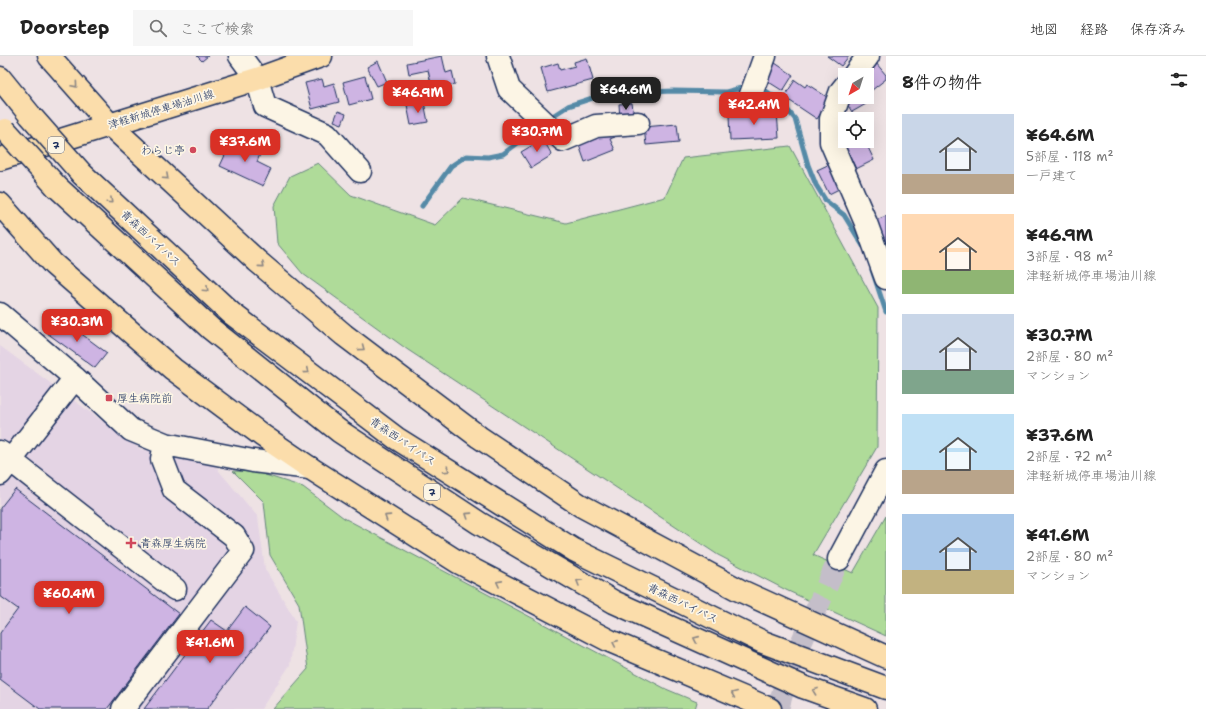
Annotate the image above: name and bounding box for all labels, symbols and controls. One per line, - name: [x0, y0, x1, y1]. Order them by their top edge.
- search box: [133, 10, 413, 46]
- text: Doorstep: [20, 15, 109, 40]
- icon: search: [147, 17, 169, 39]
- text: ここで検索: [179, 19, 254, 39]
- text: 地図: [1030, 20, 1058, 38]
- text: 経路: [1080, 20, 1108, 38]
- text: 保存済み: [1130, 20, 1186, 38]
- north arrow: [838, 68, 874, 104]
- map controls: [838, 68, 874, 148]
- icon: filters: [1168, 69, 1190, 91]
- text: 8件の物件: [902, 71, 982, 93]
- pin: ¥64.6M: [593, 77, 659, 111]
- pin: ¥46.9M: [385, 80, 451, 114]
- one-way arrow: [70, 81, 77, 88]
- text: ¥64.6M: [600, 81, 652, 98]
- text: ¥46.9M: [392, 84, 444, 101]
- street label: 津軽新城停車場油川線: [106, 86, 216, 133]
- pin: ¥42.4M: [721, 92, 787, 126]
- text: ¥42.4M: [728, 96, 780, 113]
- button: locate: [838, 112, 874, 148]
- pin: ¥30.7M: [504, 119, 570, 153]
- text: ¥30.7M: [511, 123, 563, 140]
- text: ¥64.6M: [1026, 124, 1095, 146]
- pin: ¥37.6M: [212, 129, 278, 163]
- icon: home: [934, 130, 982, 178]
- text: ¥37.6M: [219, 133, 271, 150]
- road number: 7: [48, 137, 64, 153]
- place label: わらじ亭: [141, 143, 185, 158]
- marker: わらじ亭: [188, 145, 198, 155]
- text: 5部屋 · 118 m²: [1026, 148, 1113, 165]
- text: 一戸建て: [1026, 167, 1078, 184]
- one-way arrow: [162, 172, 169, 179]
- one-way arrow: [106, 196, 113, 203]
- street label: 青森西バイパス: [117, 207, 184, 270]
- text: ¥46.9M: [1026, 224, 1093, 246]
- icon: home: [934, 230, 982, 278]
- text: 3部屋 · 98 m²: [1026, 248, 1113, 265]
- one-way arrow: [258, 260, 265, 267]
- text: 津軽新城停車場油川線: [1026, 267, 1156, 284]
- one-way arrow: [201, 284, 209, 292]
- pin: ¥30.3M: [44, 309, 110, 343]
- text: ¥30.3M: [51, 313, 103, 330]
- text: ¥30.7M: [1026, 324, 1093, 346]
- icon: home: [934, 330, 982, 378]
- one-way arrow: [358, 343, 365, 351]
- text: 2部屋 · 80 m²: [1026, 348, 1113, 365]
- one-way arrow: [303, 366, 310, 373]
- text: マンション: [1026, 367, 1090, 384]
- place label: 厚生病院前: [117, 391, 172, 406]
- marker: 厚生病院前: [104, 393, 114, 403]
- street label: 青森西バイパス: [367, 414, 439, 469]
- text: ¥37.6M: [1026, 424, 1093, 446]
- icon: home: [934, 430, 982, 478]
- text: 2部屋 · 72 m²: [1026, 448, 1112, 465]
- one-way arrow: [443, 466, 450, 473]
- text: 津軽新城停車場油川線: [1026, 467, 1156, 484]
- road number: 7: [424, 484, 440, 500]
- one-way arrow: [465, 513, 472, 520]
- one-way arrow: [385, 515, 392, 522]
- text: ¥41.6M: [1026, 524, 1090, 546]
- icon: home: [934, 530, 982, 578]
- place label: 青森厚生病院: [140, 536, 206, 551]
- marker: 青森厚生病院: [125, 537, 137, 549]
- text: 2部屋 · 80 m²: [1026, 548, 1113, 565]
- text: マンション: [1026, 567, 1090, 584]
- one-way arrow: [576, 579, 583, 586]
- street label: 青森西バイパス: [645, 580, 721, 627]
- pin: ¥60.4M: [36, 581, 102, 615]
- one-way arrow: [496, 581, 503, 588]
- text: ¥60.4M: [43, 585, 95, 602]
- pin: ¥41.6M: [177, 630, 243, 664]
- text: ¥41.6M: [186, 634, 234, 651]
- one-way arrow: [692, 636, 700, 644]
- one-way arrow: [611, 640, 619, 648]
- one-way arrow: [811, 688, 818, 696]
- one-way arrow: [731, 691, 739, 699]

